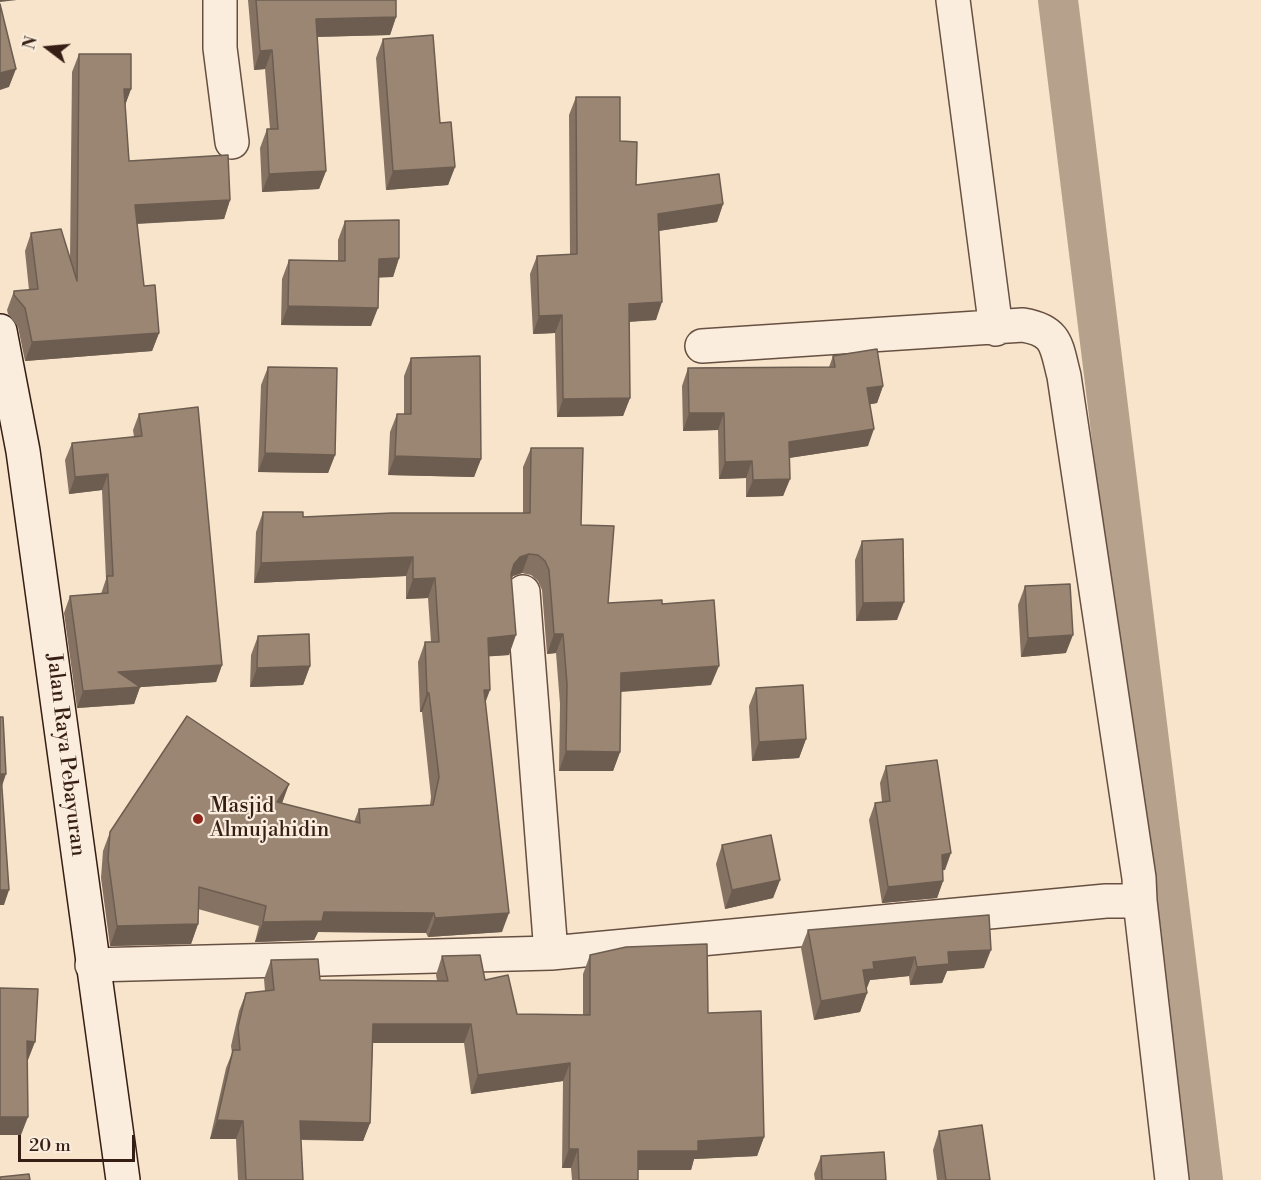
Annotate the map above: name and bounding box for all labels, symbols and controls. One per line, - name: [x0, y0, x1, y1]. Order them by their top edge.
- north arrow: [18, 18, 78, 78]
- text: N: [19, 34, 42, 52]
- street label: Jalan Raya Pebayuran: [40, 652, 90, 858]
- place label: Masjid Almujahidin: [210, 794, 329, 844]
- marker: Masjid Almujahidin: [191, 812, 205, 826]
- scale bar: [21, 1123, 138, 1161]
- text: 20 m: [29, 1134, 71, 1157]

